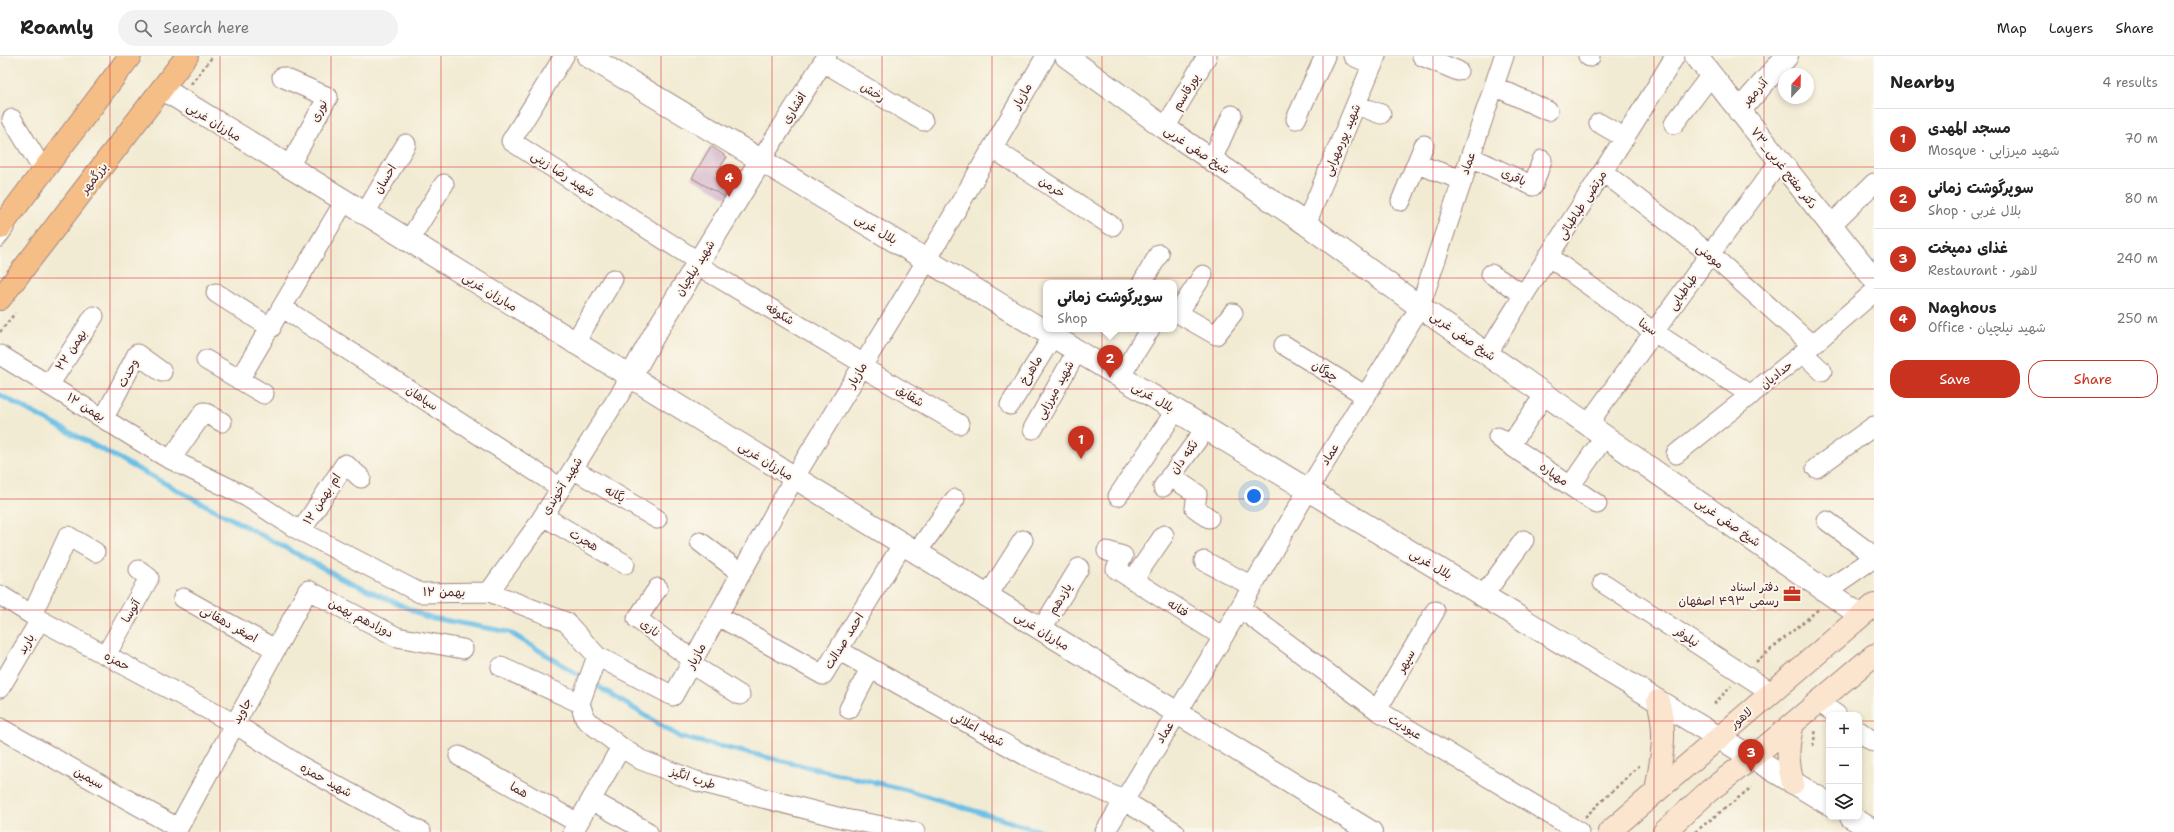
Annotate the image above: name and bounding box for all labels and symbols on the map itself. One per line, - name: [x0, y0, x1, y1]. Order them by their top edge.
- north arrow: [1778, 68, 1814, 104]
- street label: پورقاسم: [1169, 71, 1204, 114]
- street label: آذرمهر: [1738, 74, 1772, 110]
- street label: رخش: [858, 78, 888, 106]
- street label: مازیار: [1008, 80, 1036, 113]
- street label: افشاری: [778, 89, 810, 127]
- street label: نوری: [307, 97, 331, 125]
- street label: مبارزان غربی: [184, 99, 244, 145]
- street label: شهید پورمهرابی: [1320, 101, 1364, 179]
- street label: شیخ صفی غربی: [1161, 122, 1233, 179]
- street label: ۷۳_دکتر مفتح غربی: [1746, 124, 1821, 213]
- street label: شهید رضا زینی: [528, 147, 598, 201]
- street label: عماد: [1457, 149, 1479, 177]
- street label: بزرگمهر: [76, 159, 111, 198]
- street label: احسان: [370, 161, 400, 197]
- pin: 4: [716, 164, 742, 197]
- street label: باقری: [1499, 164, 1529, 190]
- street label: مرتضی طباطبائی: [1554, 167, 1610, 243]
- street label: خرمن: [1036, 173, 1068, 201]
- street label: بلال غربی: [852, 210, 900, 248]
- street label: شهید نیلچیان: [671, 237, 719, 299]
- street label: مومنی: [1693, 240, 1727, 272]
- street label: مبارزان غربی: [460, 269, 520, 315]
- street label: طباطبایی: [1664, 271, 1702, 313]
- street label: شکوفه: [763, 299, 797, 329]
- street label: شیخ صفی غربی: [1427, 308, 1499, 365]
- street label: سینا: [1635, 315, 1661, 339]
- street label: ۲۲ بهمن: [52, 326, 90, 374]
- pin: 2: [1097, 345, 1123, 378]
- street label: ماهرخ: [1016, 352, 1047, 388]
- street label: وحدت: [114, 356, 142, 390]
- street label: چوگان: [1309, 357, 1341, 385]
- street label: حدادیان: [1757, 357, 1796, 393]
- street label: شهید میرزایی: [1032, 358, 1078, 422]
- street label: مازیار: [843, 359, 871, 392]
- street label: بلال غربی: [1129, 378, 1177, 416]
- street label: سپاهان: [403, 382, 441, 414]
- street label: شقایق: [893, 382, 927, 410]
- street label: ۱۲ بهمن: [64, 389, 108, 425]
- pin: 1: [1068, 426, 1094, 459]
- street label: نکته دان: [1166, 437, 1202, 477]
- street label: مبارزان غربی: [736, 438, 796, 484]
- street label: عماد: [1317, 440, 1343, 468]
- street label: شهید آخوندی: [538, 454, 586, 518]
- street label: مهپاره: [1536, 459, 1572, 489]
- street label: ۱۲ ام بهمن: [299, 470, 345, 528]
- street label: یگانه: [602, 482, 628, 506]
- your location: [1244, 486, 1264, 506]
- street label: شیخ صفی غربی: [1692, 494, 1764, 551]
- street label: هجرت: [567, 525, 602, 555]
- street label: بلال غربی: [1407, 545, 1455, 583]
- place label: دفتر اسناد رسمی ۴۹۳ اصفهان: [1679, 579, 1779, 609]
- street label: یازدهم: [1044, 580, 1076, 618]
- street label: ۱۲ بهمن: [423, 584, 465, 600]
- office icon: دفتر اسناد رسمی ۴۹۳ اصفهان: [1782, 584, 1802, 604]
- street label: دوزادهم بهمن: [325, 595, 396, 642]
- street label: فتانه: [1164, 595, 1192, 621]
- street label: آتوسا: [118, 596, 145, 626]
- street label: اصغر دهقانی: [198, 602, 260, 646]
- street label: مبارزان غربی: [1012, 608, 1072, 654]
- street label: احمد صدالت: [820, 610, 868, 672]
- street label: نازی: [637, 615, 663, 641]
- street label: نیلوفر: [1671, 623, 1702, 651]
- street label: باربد: [14, 631, 38, 657]
- street label: مازیار: [682, 640, 710, 673]
- street label: سپهر: [1393, 647, 1419, 676]
- street label: حمزه: [101, 648, 133, 674]
- street label: جاوید: [228, 695, 256, 727]
- street label: لاهور: [1725, 704, 1756, 733]
- street label: شهید اعلائی: [948, 708, 1008, 750]
- street label: عبودیت: [1385, 711, 1425, 743]
- street label: عماد: [1152, 718, 1178, 746]
- pin: 3: [1738, 739, 1764, 772]
- street label: شهید حمزه: [297, 759, 355, 801]
- street label: سیمین: [71, 763, 107, 793]
- street label: طرب انگیز: [667, 763, 718, 793]
- street label: هما: [507, 778, 531, 802]

